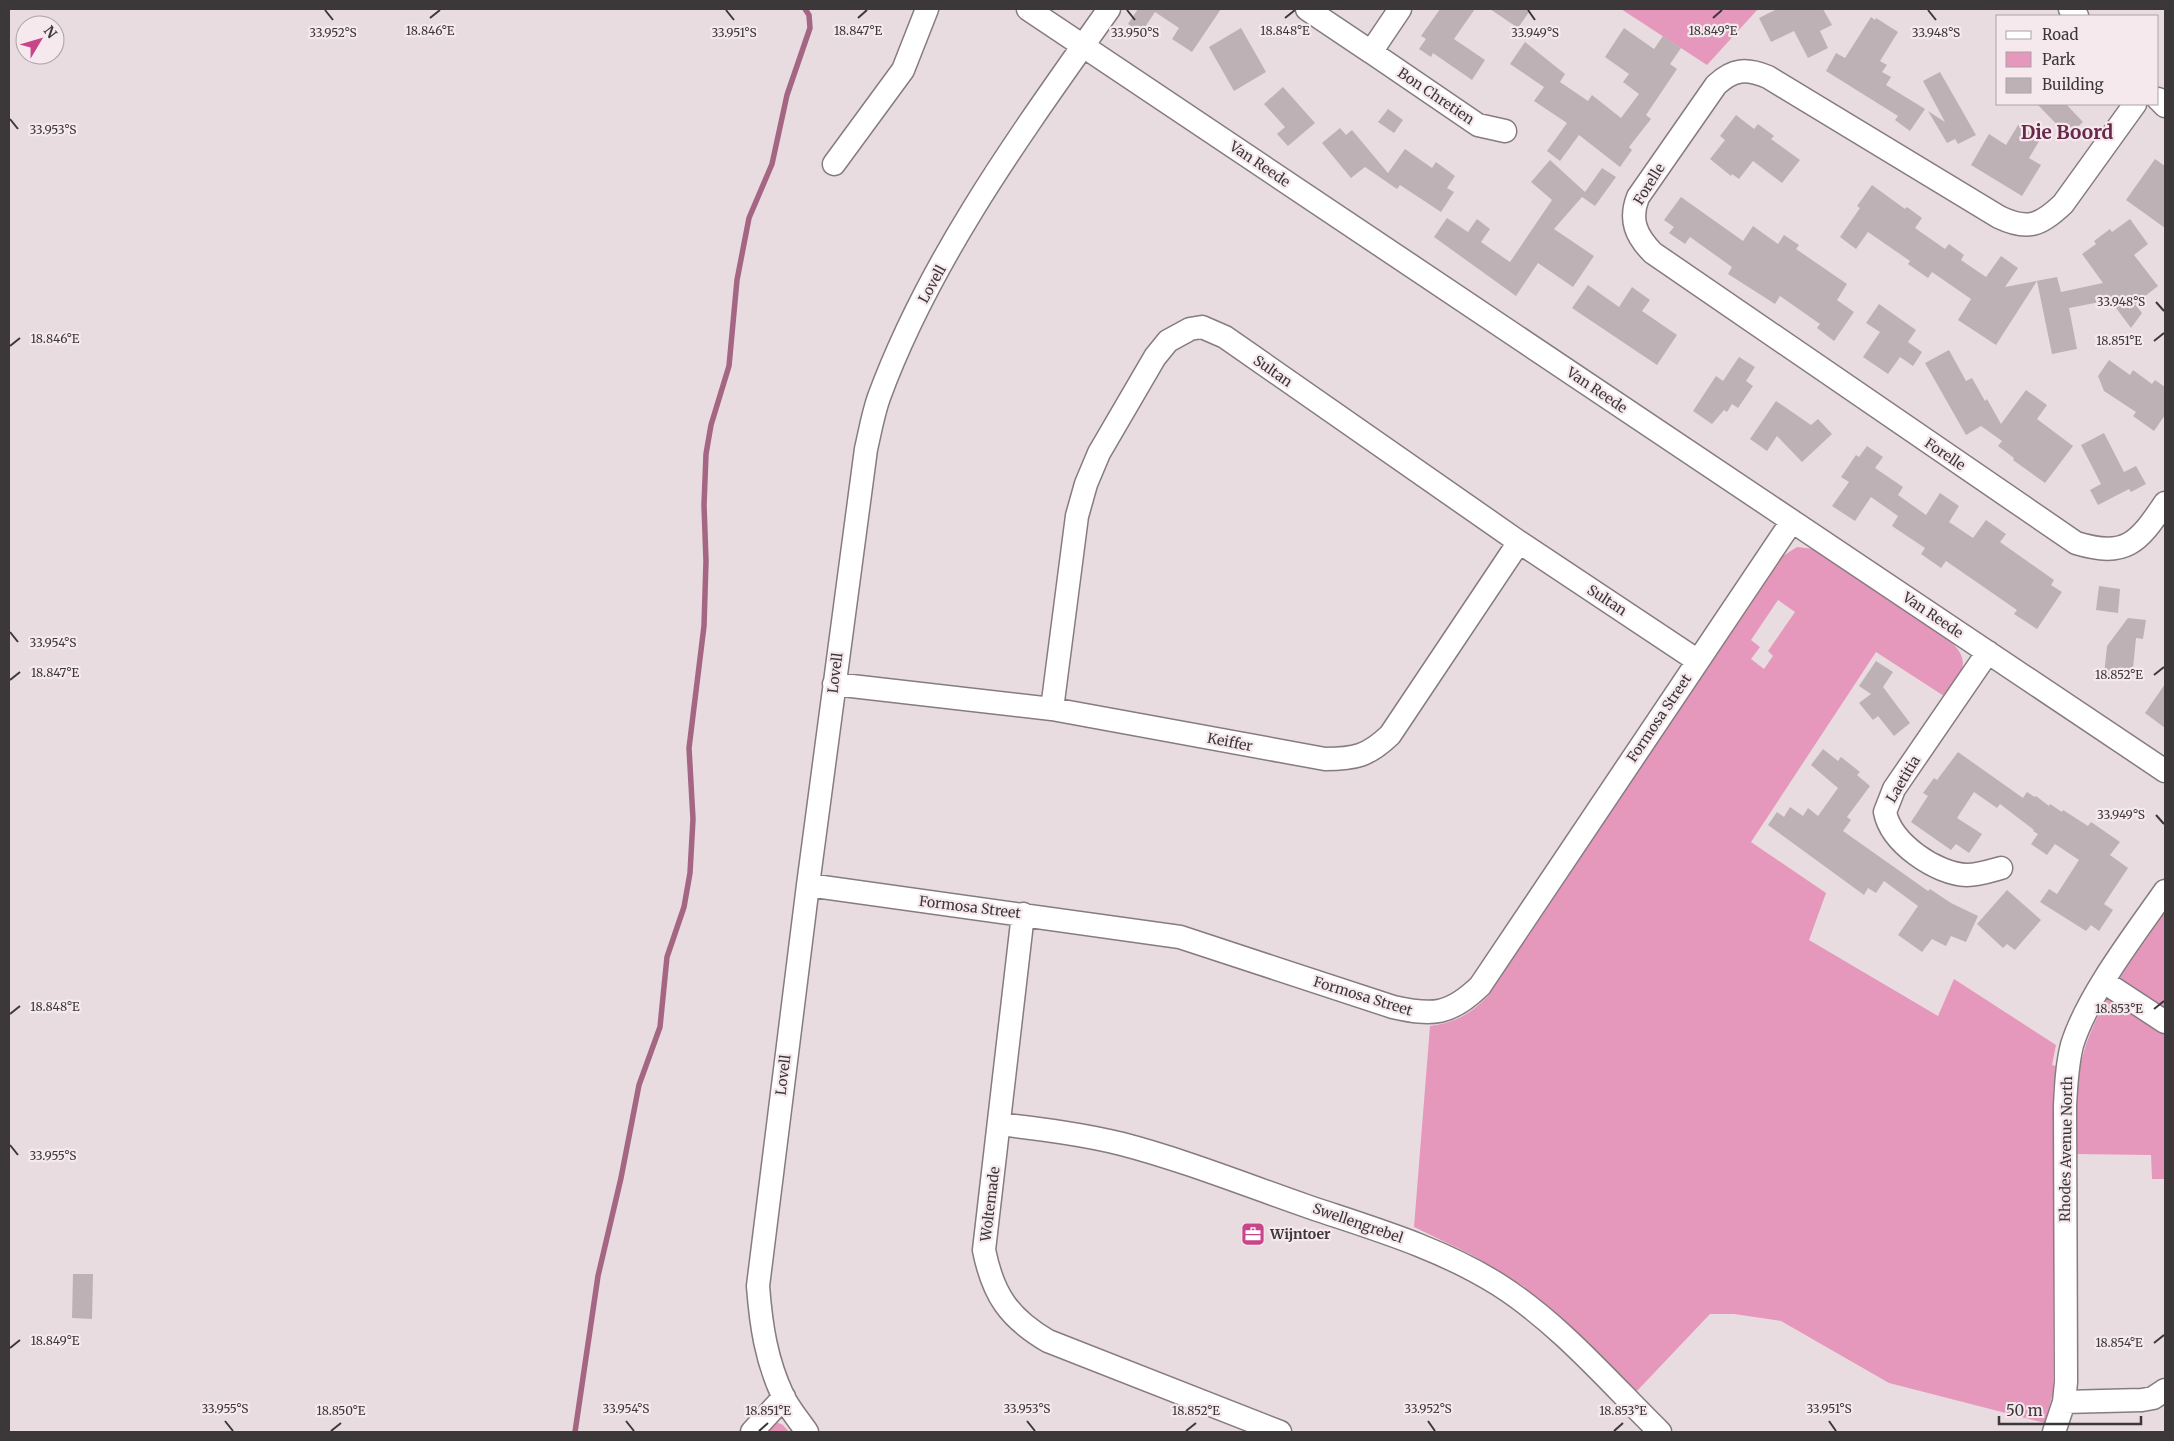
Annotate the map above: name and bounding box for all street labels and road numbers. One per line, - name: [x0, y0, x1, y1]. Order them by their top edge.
- street label: Bon Chretien: [1394, 64, 1478, 128]
- street label: Van Reede: [1225, 137, 1294, 191]
- street label: Forelle: [1629, 160, 1669, 208]
- street label: Lovell: [914, 261, 950, 306]
- street label: Sultan: [1250, 351, 1296, 391]
- street label: Van Reede: [1562, 363, 1631, 417]
- street label: Forelle: [1921, 434, 1969, 474]
- street label: Sultan: [1584, 581, 1630, 619]
- street label: Van Reede: [1898, 588, 1967, 642]
- street label: Lovell: [824, 651, 846, 694]
- street label: Formosa Street: [1623, 670, 1695, 766]
- street label: Keiffer: [1206, 729, 1254, 755]
- street label: Laetitia: [1882, 752, 1924, 806]
- street label: Formosa Street: [918, 892, 1022, 922]
- street label: Formosa Street: [1311, 972, 1415, 1020]
- street label: Lovell: [772, 1053, 794, 1096]
- street label: Rhodes Avenue North: [2056, 1076, 2076, 1222]
- street label: Woltemade: [976, 1166, 1004, 1243]
- street label: Swellengrebel: [1310, 1199, 1406, 1247]

